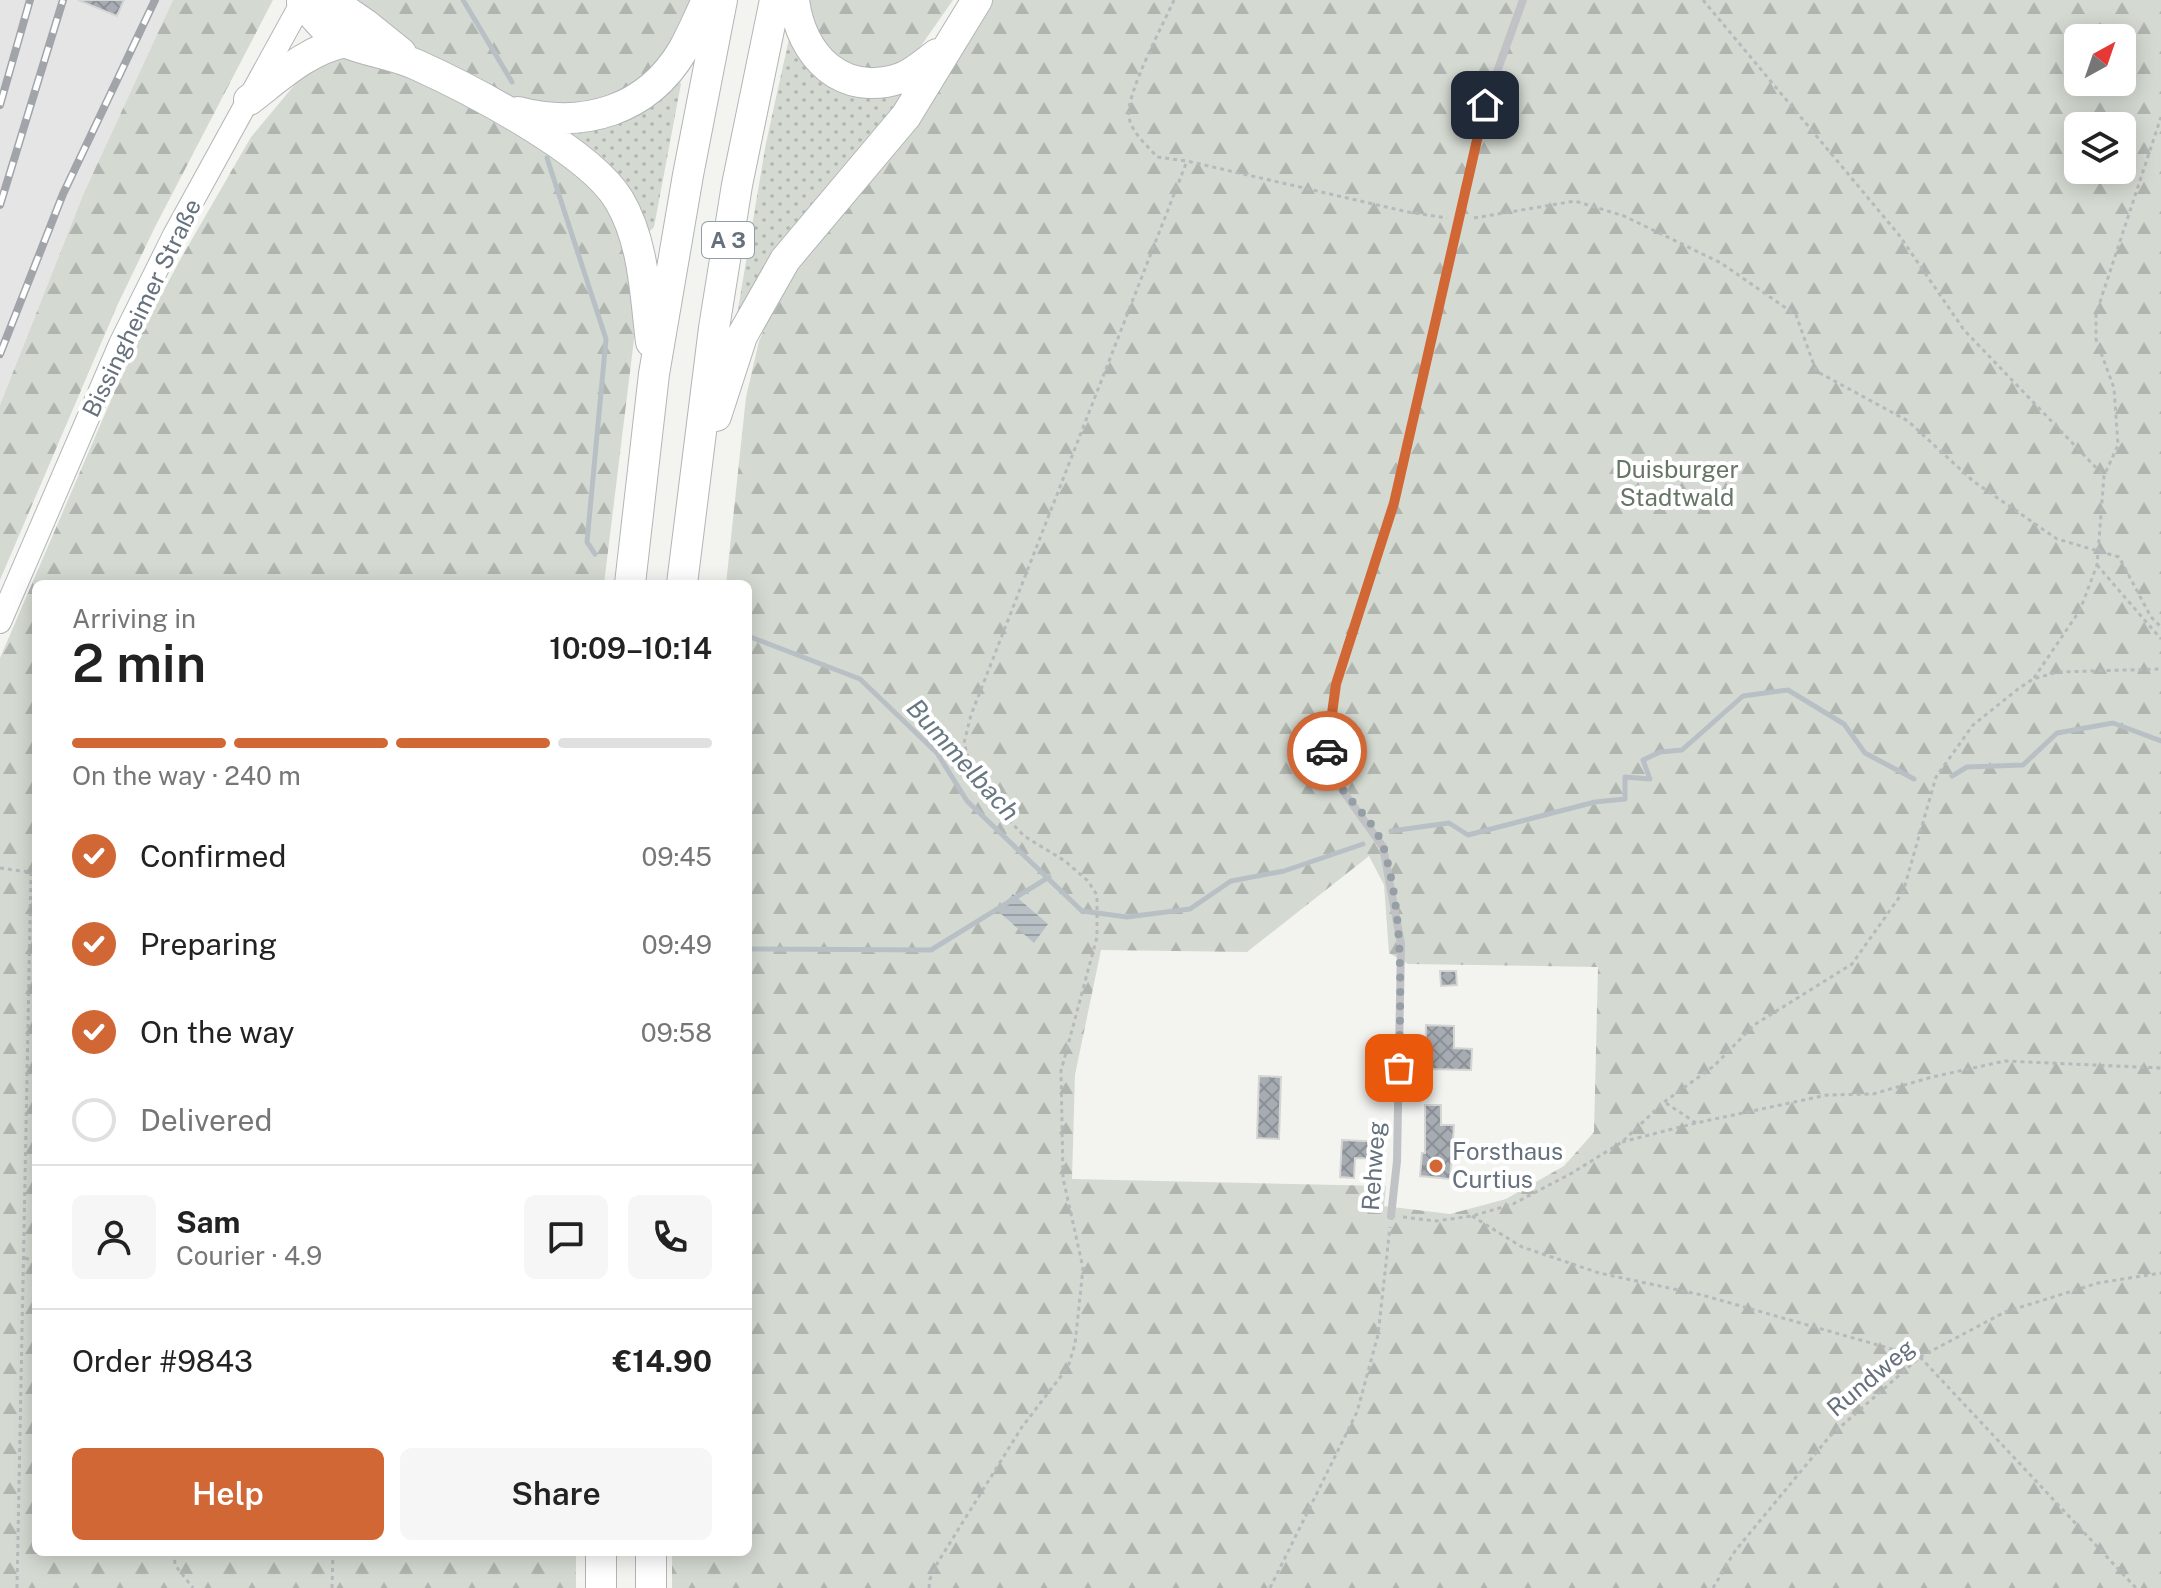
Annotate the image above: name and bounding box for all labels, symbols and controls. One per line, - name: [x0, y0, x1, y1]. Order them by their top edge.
- north arrow: [2064, 24, 2136, 96]
- map controls: [2064, 24, 2136, 184]
- pin: [1451, 71, 1519, 139]
- icon: home: [1463, 83, 1507, 127]
- button: layers: [2064, 112, 2136, 184]
- street label: Bissingheimer Straße: [76, 194, 206, 421]
- road number: A 3: [702, 222, 754, 258]
- park label: Duisburger Stadtwald: [1615, 455, 1739, 511]
- text: Arriving in: [72, 603, 196, 634]
- text: 10:09–10:14: [549, 630, 712, 666]
- text: 2 min: [72, 633, 206, 694]
- water label: Bummelbach: [901, 692, 1026, 827]
- courier: [1287, 711, 1367, 791]
- icon: car: [1305, 729, 1349, 773]
- text: On the way · 240 m: [72, 760, 301, 791]
- icon: check: [72, 834, 116, 878]
- text: Confirmed: [140, 838, 286, 874]
- text: 09:45: [642, 841, 712, 872]
- icon: check: [72, 922, 116, 966]
- text: Preparing: [140, 926, 277, 962]
- text: 09:49: [642, 929, 712, 960]
- icon: check: [72, 1010, 116, 1054]
- text: On the way: [140, 1014, 294, 1050]
- text: 09:58: [641, 1017, 712, 1048]
- pin: [1365, 1034, 1433, 1102]
- icon: bag: [1377, 1046, 1421, 1090]
- text: Delivered: [140, 1102, 272, 1138]
- street label: Rehweg: [1356, 1120, 1390, 1212]
- place label: Forsthaus Curtius: [1452, 1137, 1563, 1193]
- marker: Forsthaus Curtius: [1427, 1157, 1445, 1175]
- button: person: [72, 1195, 156, 1279]
- button: chat: [524, 1195, 608, 1279]
- button: phone: [628, 1195, 712, 1279]
- text: Sam: [176, 1204, 240, 1240]
- text: Courier · 4.9: [176, 1240, 322, 1271]
- street label: Rundweg: [1821, 1333, 1920, 1422]
- text: Order #9843: [72, 1343, 253, 1379]
- text: €14.90: [613, 1343, 712, 1379]
- button: Help: [72, 1448, 384, 1540]
- button: Share: [400, 1448, 712, 1540]

